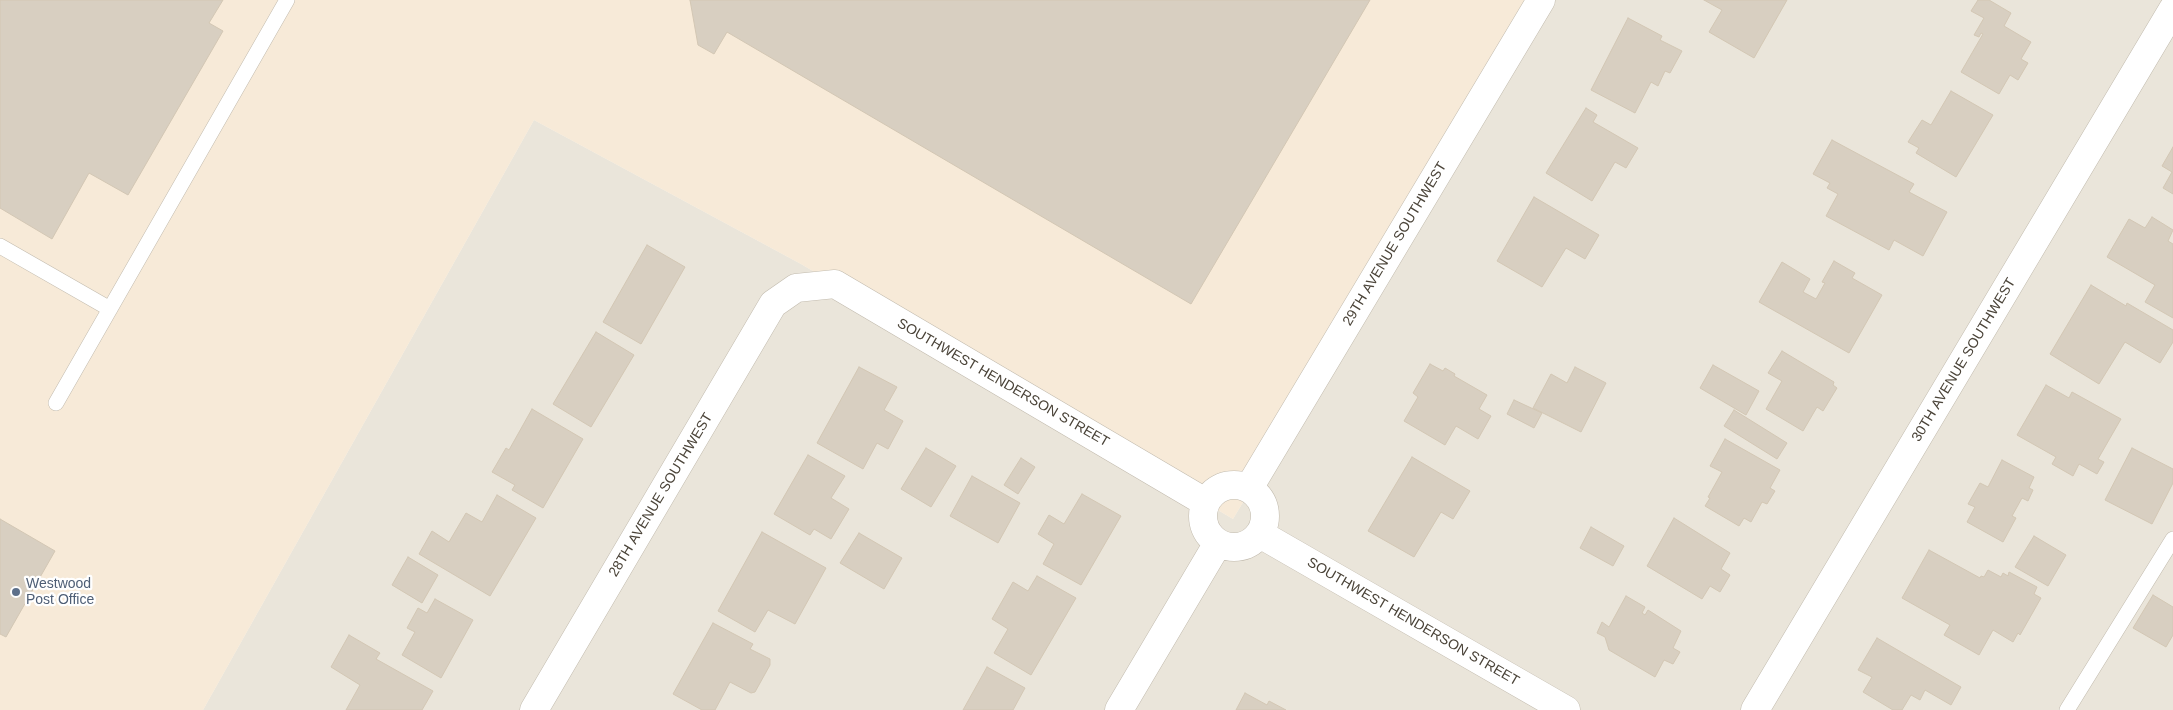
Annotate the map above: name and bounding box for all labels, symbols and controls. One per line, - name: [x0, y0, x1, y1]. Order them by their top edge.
- street label: 29TH AVENUE SOUTHWEST: [1339, 159, 1451, 329]
- street label: 30TH AVENUE SOUTHWEST: [1908, 275, 2020, 445]
- street label: SOUTHWEST HENDERSON STREET: [894, 315, 1112, 451]
- street label: 28TH AVENUE SOUTHWEST: [605, 410, 717, 580]
- street label: SOUTHWEST HENDERSON STREET: [1304, 554, 1522, 690]
- place label: Westwood Post Office: [26, 576, 94, 608]
- marker: Westwood Post Office: [10, 586, 22, 598]

